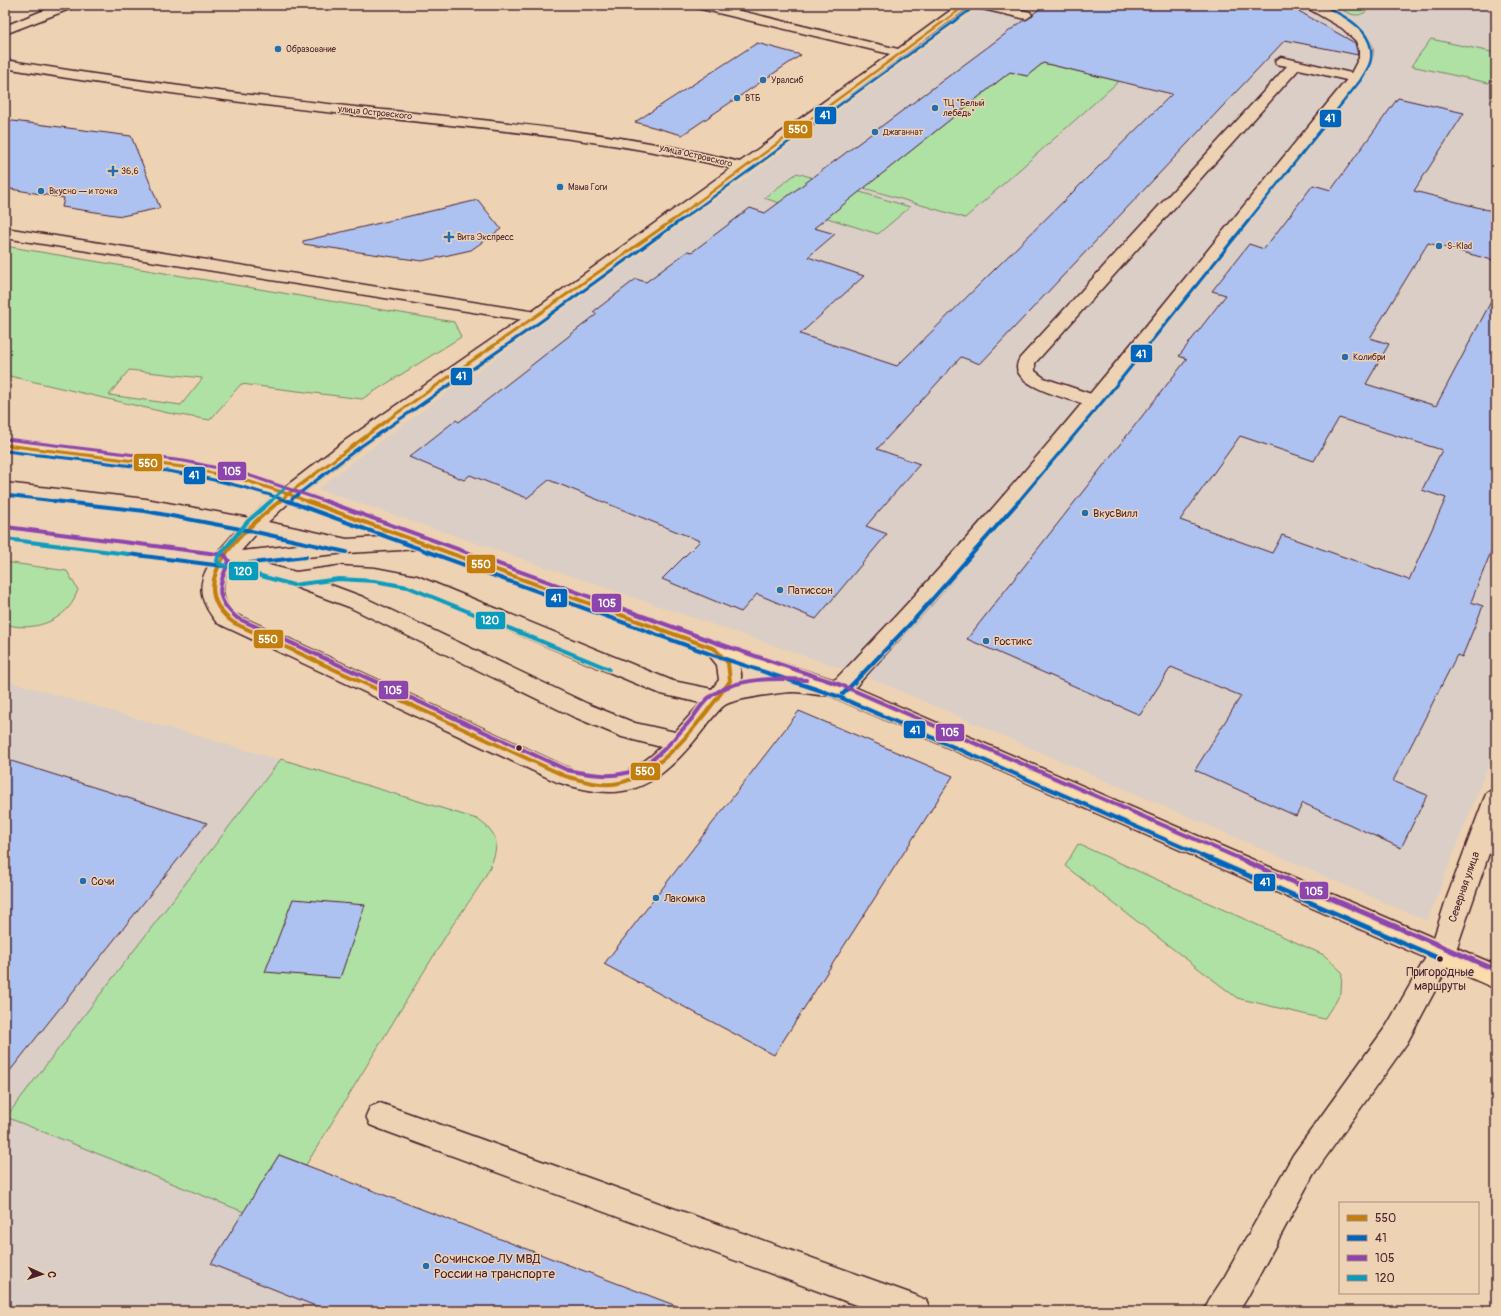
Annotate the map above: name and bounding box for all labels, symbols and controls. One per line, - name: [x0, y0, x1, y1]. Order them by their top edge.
- marker: Образование: [273, 44, 283, 54]
- place label: Образование: [286, 44, 337, 55]
- marker: Уралсиб: [758, 75, 768, 85]
- place label: Уралсиб: [771, 75, 803, 86]
- marker: ВТБ: [732, 93, 742, 103]
- place label: ВТБ: [745, 93, 761, 104]
- place label: ТЦ "Белый лебедь": [943, 98, 985, 119]
- marker: ТЦ "Белый лебедь": [930, 103, 940, 113]
- street label: улица Островского: [336, 104, 413, 122]
- line badge: 41: [814, 106, 837, 125]
- text: 41: [819, 109, 830, 122]
- line badge: 41: [1319, 109, 1342, 128]
- text: 41: [1324, 112, 1335, 125]
- line badge: 550: [783, 120, 813, 139]
- text: 550: [788, 123, 808, 136]
- marker: Джаганнат: [870, 127, 880, 137]
- place label: Джаганнат: [882, 127, 924, 138]
- street label: улица Островского: [658, 142, 734, 170]
- marker: 36,6: [108, 166, 118, 176]
- place label: 36,6: [121, 166, 139, 177]
- marker: Мама Гоги: [555, 182, 565, 192]
- place label: Мама Гоги: [568, 182, 607, 193]
- marker: Вкусно — и точка: [36, 186, 46, 196]
- place label: Вкусно — и точка: [49, 186, 117, 197]
- marker: Вита Экспресс: [444, 232, 454, 242]
- place label: Вита Экспресс: [457, 232, 514, 243]
- marker: S-Klad: [1434, 241, 1444, 251]
- place label: S-Klad: [1447, 241, 1472, 252]
- line badge: 41: [1130, 344, 1153, 363]
- text: 41: [1135, 348, 1146, 361]
- marker: Колибри: [1340, 352, 1350, 362]
- place label: Колибри: [1353, 352, 1385, 363]
- line badge: 41: [450, 367, 473, 386]
- text: 41: [455, 370, 466, 383]
- line badge: 550: [133, 453, 163, 472]
- text: 550: [138, 457, 158, 470]
- line badge: 105: [217, 461, 247, 481]
- text: 105: [223, 465, 241, 478]
- line badge: 41: [183, 466, 206, 485]
- text: 41: [188, 469, 199, 482]
- place label: ВкусВилл: [1093, 507, 1138, 520]
- marker: ВкусВилл: [1080, 508, 1090, 518]
- line badge: 550: [466, 554, 496, 574]
- text: 550: [471, 558, 491, 571]
- line badge: 120: [228, 561, 259, 581]
- text: 120: [234, 565, 252, 578]
- place label: Патиссон: [788, 584, 833, 597]
- marker: Патиссон: [775, 585, 785, 595]
- line badge: 41: [545, 588, 568, 608]
- text: 41: [550, 592, 561, 605]
- line badge: 105: [591, 593, 622, 613]
- text: 105: [598, 597, 616, 610]
- line badge: 120: [475, 611, 506, 630]
- text: 120: [481, 614, 499, 627]
- line badge: 550: [253, 629, 284, 649]
- text: 550: [258, 633, 278, 646]
- place label: Ростикс: [994, 635, 1033, 648]
- marker: Ростикс: [981, 636, 991, 646]
- line badge: 105: [378, 680, 409, 700]
- text: 105: [384, 684, 402, 697]
- line badge: 41: [903, 720, 926, 739]
- line badge: 105: [935, 723, 965, 742]
- text: 41: [909, 724, 920, 737]
- text: 105: [941, 726, 959, 739]
- unlabelled marker: [514, 743, 524, 753]
- line badge: 550: [630, 762, 661, 781]
- text: 550: [635, 765, 655, 778]
- street label: Северная улица: [1446, 850, 1482, 924]
- line badge: 41: [1253, 873, 1276, 892]
- place label: Сочи: [91, 875, 114, 888]
- marker: Сочи: [78, 876, 88, 886]
- text: 41: [1259, 876, 1270, 889]
- line badge: 105: [1299, 881, 1329, 900]
- text: 105: [1305, 885, 1323, 898]
- place label: Лакомка: [663, 892, 705, 905]
- marker: Лакомка: [651, 893, 661, 903]
- marker: Пригородные маршруты: [1435, 954, 1445, 964]
- place label: Пригородные маршруты: [1406, 965, 1474, 994]
- legend: [1339, 1202, 1479, 1294]
- text: 550: [1375, 1211, 1396, 1226]
- text: 41: [1375, 1231, 1387, 1246]
- place label: Сочинское ЛУ МВД России на транспорте: [434, 1251, 555, 1282]
- text: 105: [1375, 1251, 1394, 1266]
- north arrow: [22, 1254, 62, 1294]
- marker: Сочинское ЛУ МВД России на транспорте: [421, 1261, 431, 1271]
- text: С: [45, 1271, 58, 1278]
- text: 120: [1375, 1271, 1395, 1286]

